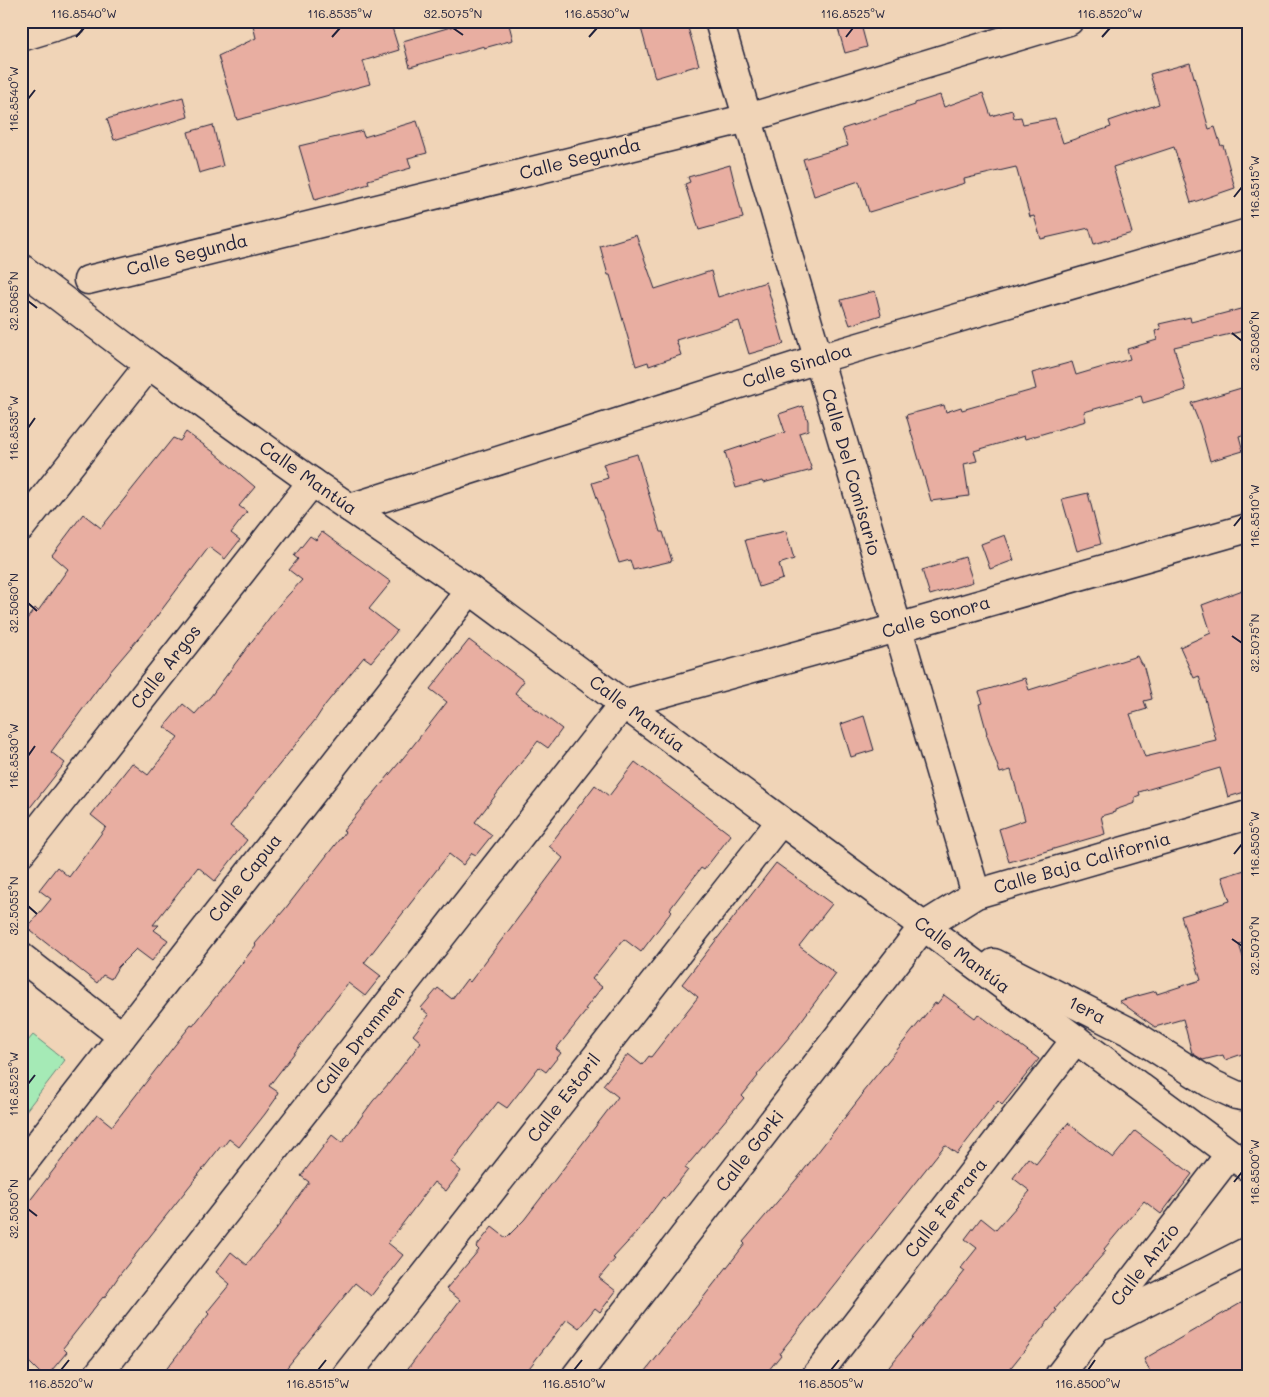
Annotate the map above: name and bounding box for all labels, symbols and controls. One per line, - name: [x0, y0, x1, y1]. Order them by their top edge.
- text: 116.8540°W: [51, 5, 117, 21]
- text: 116.8535°W: [308, 5, 372, 21]
- text: 32.5075°N: [424, 5, 482, 21]
- text: 116.8530°W: [564, 5, 630, 21]
- text: 116.8525°W: [821, 5, 885, 21]
- text: 116.8520°W: [1077, 5, 1143, 21]
- text: 116.8540°W: [5, 66, 21, 132]
- street label: Calle Segunda: [517, 131, 643, 185]
- text: 116.8515°W: [1246, 155, 1262, 219]
- street label: Calle Segunda: [124, 227, 250, 281]
- text: 32.5065°N: [5, 271, 21, 331]
- text: 32.5080°N: [1246, 311, 1262, 371]
- street label: Calle Sinaloa: [739, 337, 854, 393]
- street label: Calle Del Comisario: [817, 386, 887, 558]
- text: 116.8535°W: [5, 396, 21, 460]
- street label: Calle Mantúa: [255, 435, 362, 520]
- text: 116.8510°W: [1246, 484, 1262, 548]
- text: 32.5060°N: [5, 573, 21, 633]
- street label: Calle Sonora: [879, 589, 993, 643]
- text: 32.5075°N: [1246, 614, 1262, 672]
- street label: Calle Argos: [125, 619, 206, 714]
- street label: Calle Mantúa: [585, 669, 691, 757]
- text: 116.8530°W: [5, 723, 21, 789]
- text: 116.8505°W: [1246, 811, 1262, 877]
- street label: Calle Baja California: [990, 825, 1173, 899]
- street label: Calle Capua: [202, 828, 286, 927]
- text: 32.5055°N: [5, 876, 21, 936]
- street label: Calle Mantúa: [910, 910, 1016, 998]
- text: 32.5070°N: [1246, 916, 1262, 976]
- street label: Calle Drammen: [309, 980, 409, 1099]
- street label: 1era: [1064, 989, 1110, 1029]
- street label: Calle Estoril: [521, 1048, 606, 1147]
- text: 116.8525°W: [5, 1052, 21, 1116]
- street label: Calle Gorki: [710, 1104, 789, 1196]
- text: 116.8500°W: [1246, 1139, 1262, 1205]
- street label: Calle Ferrara: [899, 1152, 992, 1262]
- text: 32.5050°N: [5, 1179, 21, 1239]
- street label: Calle Anzio: [1104, 1218, 1184, 1311]
- text: 116.8520°W: [28, 1375, 94, 1391]
- text: 116.8515°W: [286, 1375, 350, 1391]
- text: 116.8510°W: [542, 1375, 606, 1391]
- text: 116.8505°W: [798, 1375, 864, 1391]
- text: 116.8500°W: [1055, 1375, 1121, 1391]

